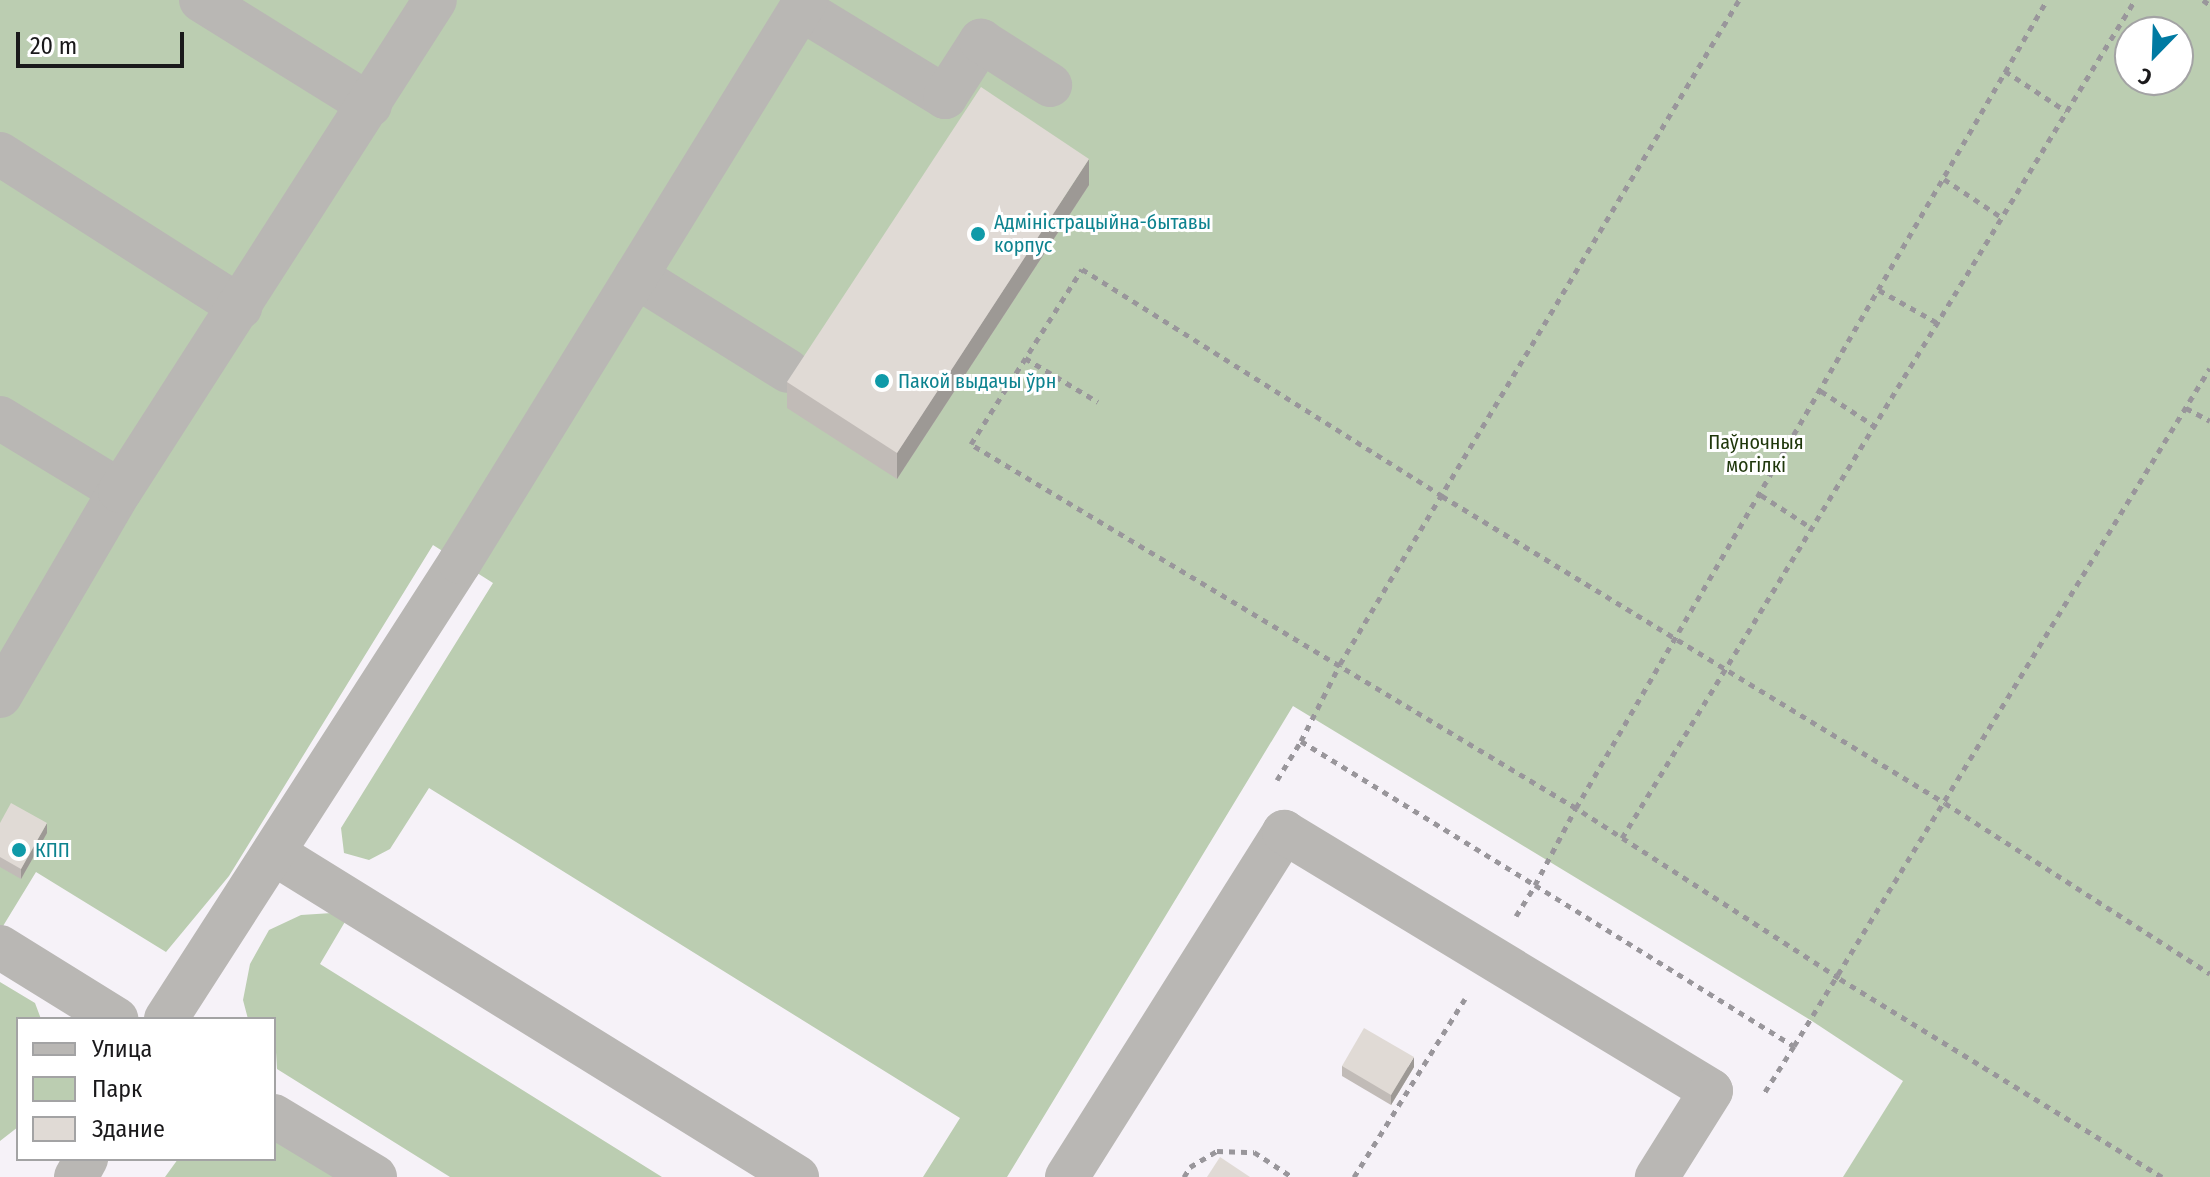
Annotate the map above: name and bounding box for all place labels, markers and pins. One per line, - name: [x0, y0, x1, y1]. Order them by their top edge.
- place label: Адміністрацыйна-бытавы корпус: [994, 210, 1211, 257]
- marker: Адміністрацыйна-бытавы корпус: [969, 225, 987, 243]
- place label: Пакой выдачы ўрн: [898, 369, 1056, 393]
- marker: Пакой выдачы ўрн: [873, 372, 891, 390]
- place label: КПП: [35, 838, 70, 862]
- marker: КПП: [10, 841, 28, 859]

